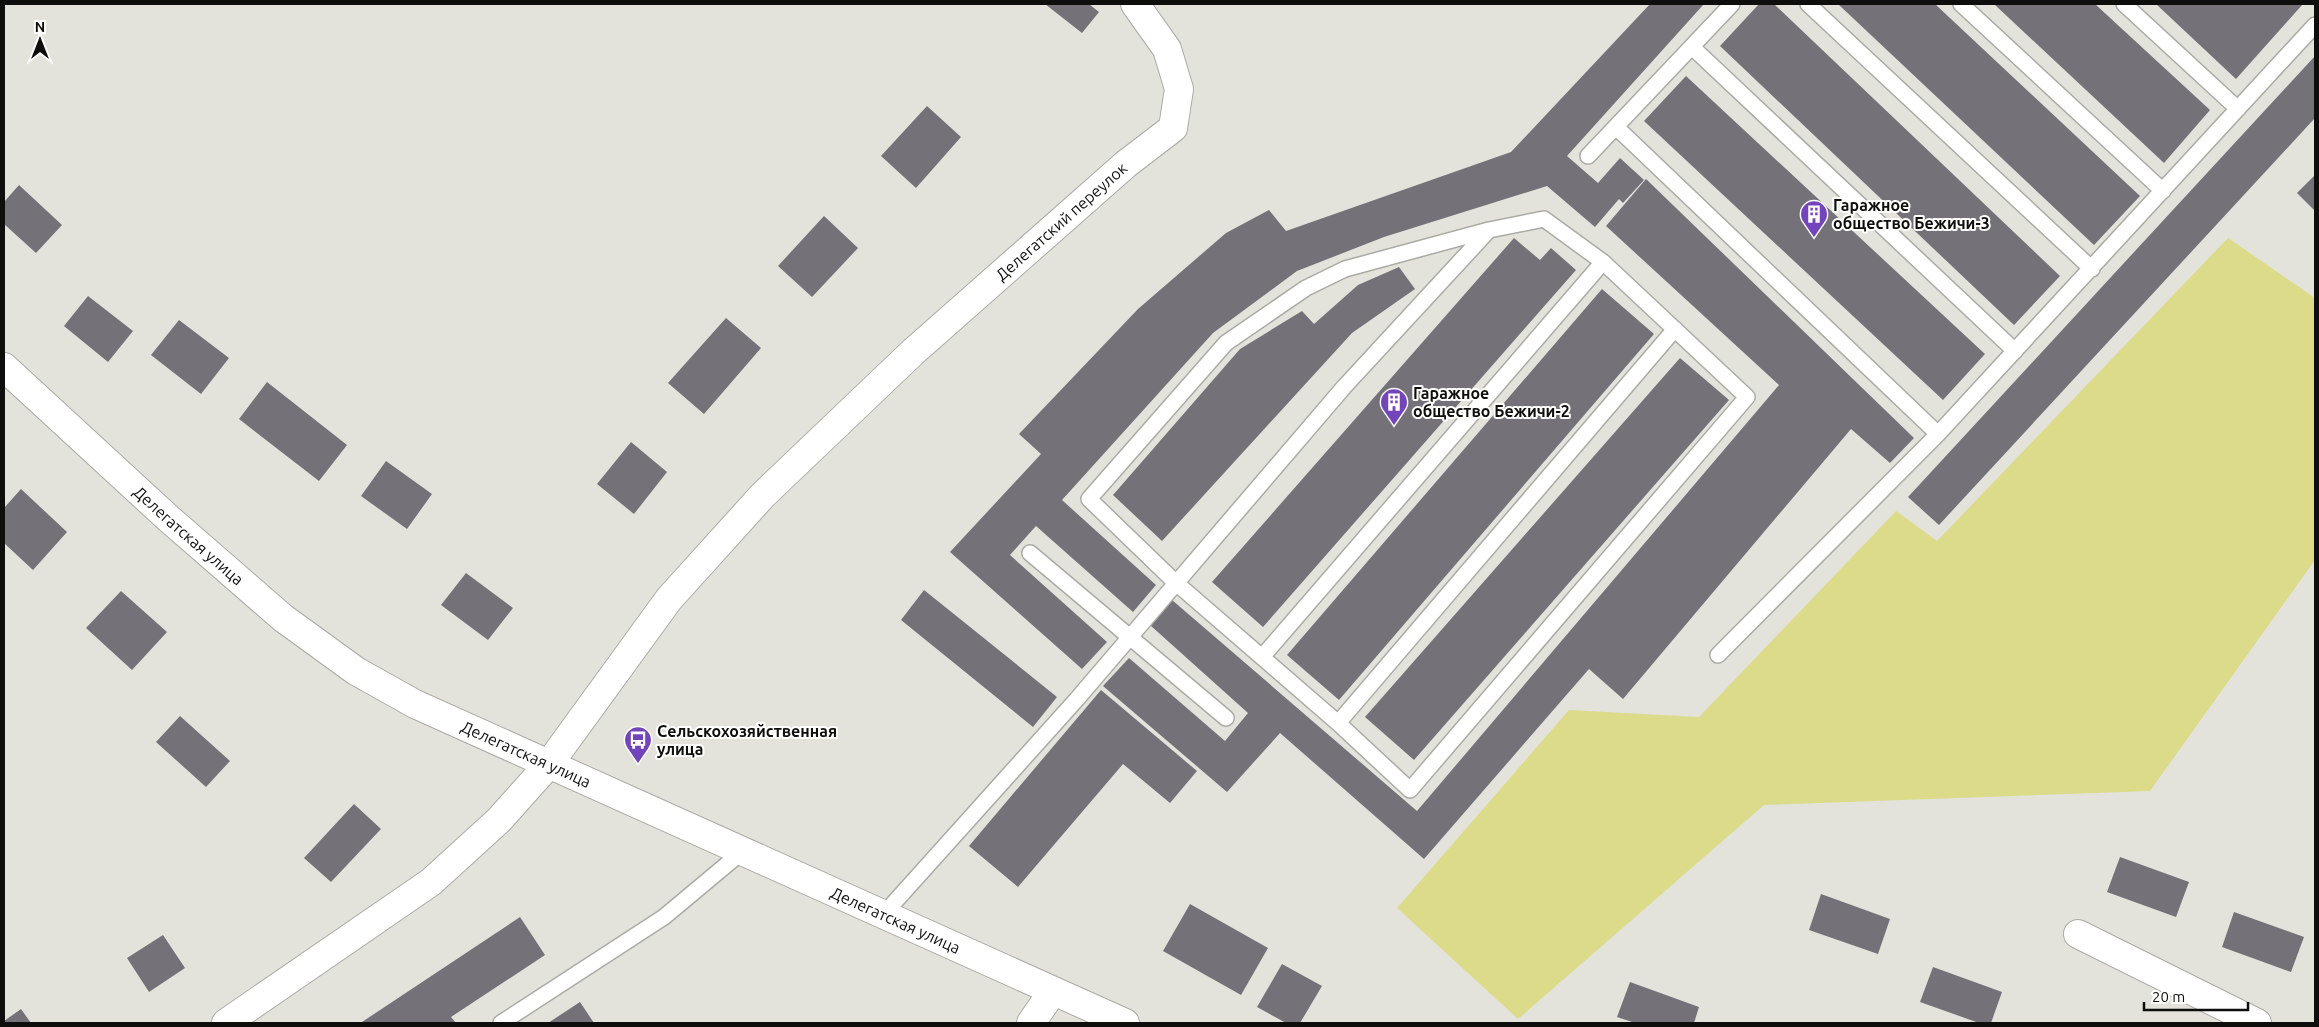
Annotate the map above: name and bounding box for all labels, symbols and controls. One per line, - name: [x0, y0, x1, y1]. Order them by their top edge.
- north arrow: [15, 15, 65, 65]
- text: N: [35, 19, 45, 35]
- street label: Делегатский переулок: [992, 159, 1131, 284]
- place label: Гаражное общество Бежичи-3: [1833, 196, 1990, 232]
- building icon: Гаражное общество Бежичи-3: [1799, 199, 1829, 238]
- place label: Гаражное общество Бежичи-2: [1413, 384, 1570, 420]
- building icon: Гаражное общество Бежичи-2: [1379, 387, 1409, 426]
- street label: Делегатская улица: [130, 482, 247, 589]
- street label: Делегатская улица: [459, 717, 594, 791]
- place label: Сельскохозяйственная улица: [657, 722, 837, 758]
- bus stop icon: Сельскохозяйственная улица: [623, 725, 653, 764]
- street label: Делегатская улица: [828, 883, 963, 957]
- scale bar: [2144, 980, 2248, 1012]
- text: 20 m: [2152, 988, 2185, 1005]

